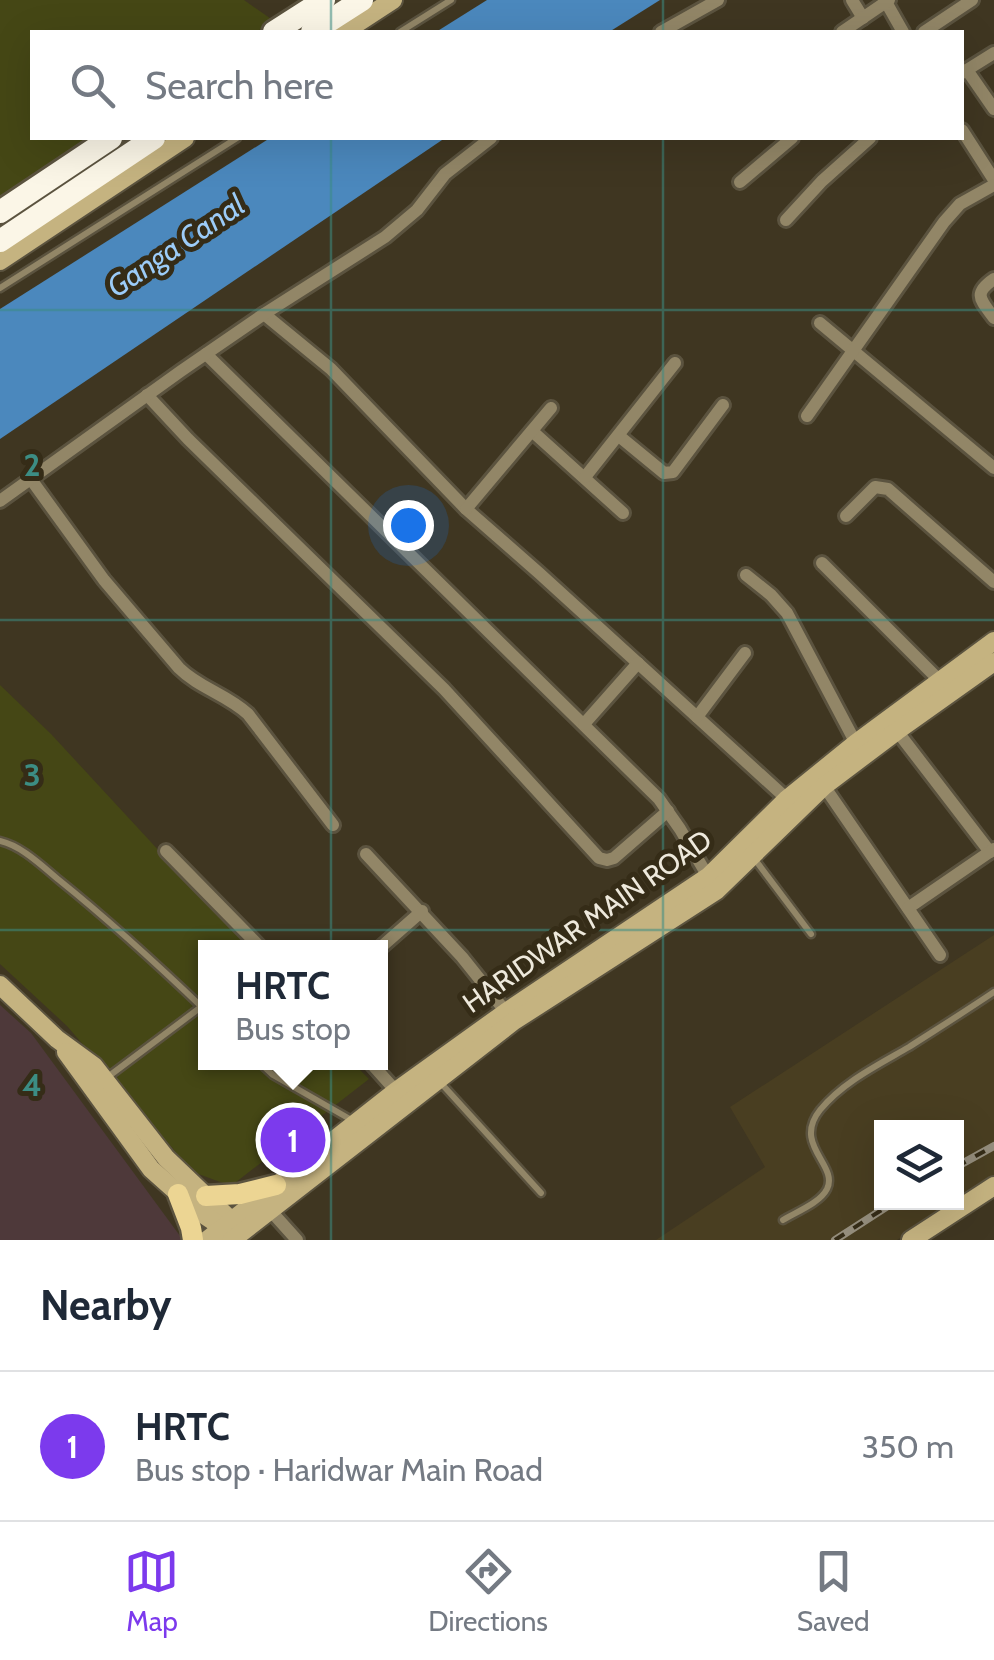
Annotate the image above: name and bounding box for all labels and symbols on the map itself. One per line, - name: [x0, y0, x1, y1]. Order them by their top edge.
- water label: Ganga Canal: [100, 186, 252, 305]
- text: 2: [24, 445, 40, 484]
- your location: [383, 500, 434, 551]
- text: 3: [23, 755, 41, 794]
- street label: HARIDWAR MAIN ROAD: [456, 822, 718, 1020]
- text: 4: [22, 1065, 42, 1104]
- pin: 1: [260, 1102, 326, 1178]

